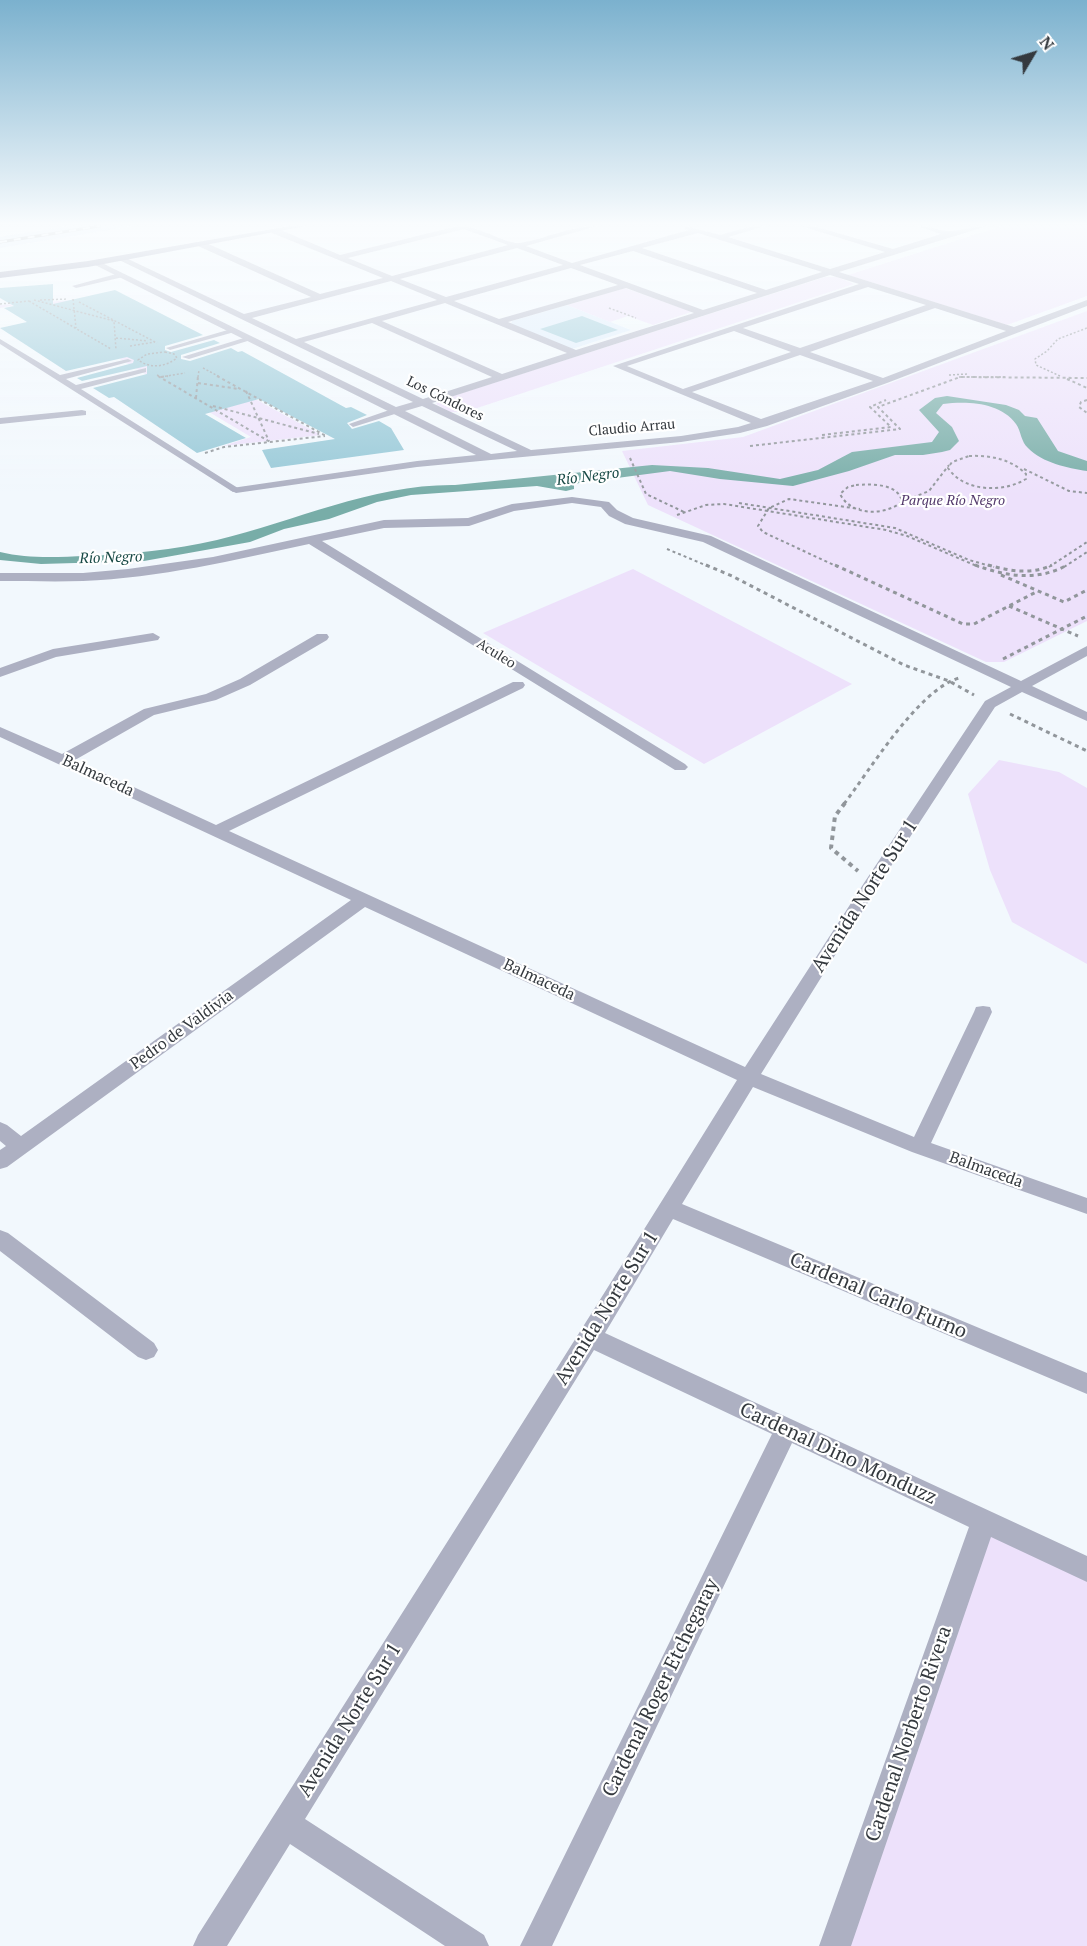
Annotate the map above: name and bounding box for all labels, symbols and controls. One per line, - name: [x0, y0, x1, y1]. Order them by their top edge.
- north arrow: [1003, 24, 1063, 84]
- text: N: [1035, 31, 1060, 54]
- street label: Los Cóndores: [404, 373, 486, 425]
- street label: Claudio Arrau: [588, 416, 676, 440]
- water label: Río Negro: [556, 464, 620, 490]
- park label: Parque Río Negro: [901, 493, 1005, 509]
- water label: Río Negro: [79, 548, 143, 568]
- street label: Aculeo: [473, 636, 519, 672]
- street label: Balmaceda: [59, 751, 137, 801]
- street label: Avenida Norte Sur 1: [807, 815, 923, 977]
- street label: Balmaceda: [500, 955, 578, 1005]
- street label: Pedro de Valdivia: [127, 986, 237, 1074]
- street label: Balmaceda: [947, 1148, 1025, 1192]
- street label: Avenida Norte Sur 1: [550, 1227, 664, 1389]
- street label: Cardenal Carlo Furno: [786, 1248, 970, 1344]
- street label: Cardenal Dino Monduzz: [736, 1398, 940, 1510]
- street label: Cardenal Roger Etchegaray: [598, 1575, 724, 1801]
- street label: Cardenal Norberto Rivera: [861, 1623, 957, 1845]
- street label: Avenida Norte Sur 1: [293, 1639, 407, 1801]

